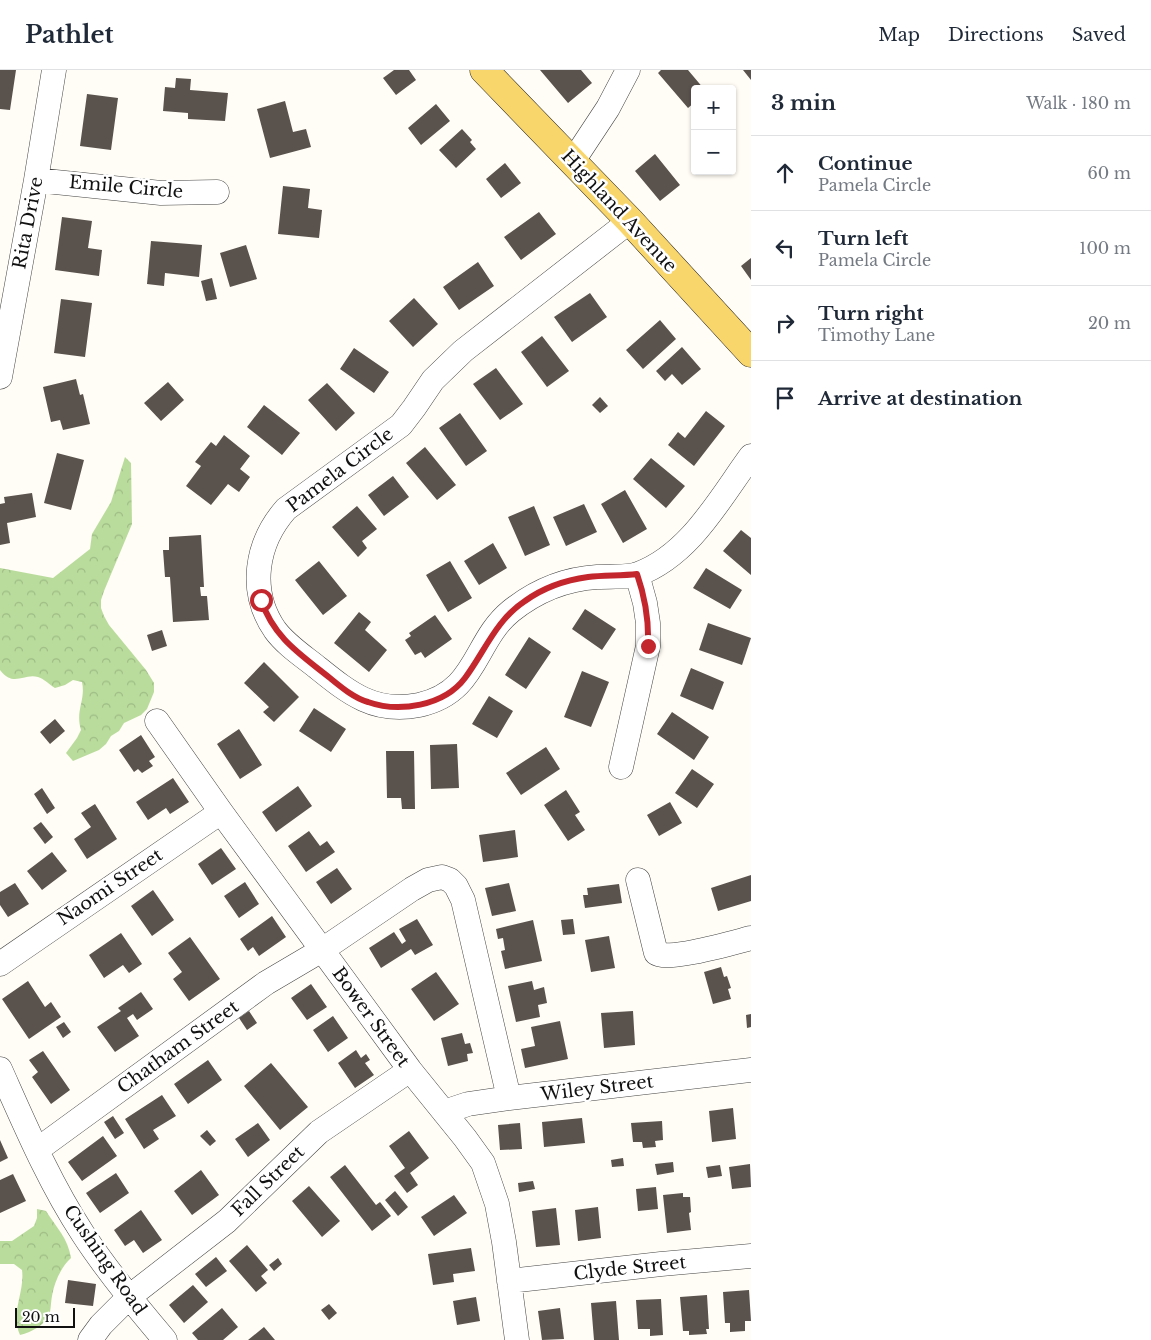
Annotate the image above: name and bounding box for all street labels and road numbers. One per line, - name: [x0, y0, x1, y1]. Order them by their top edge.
- street label: Highland Avenue: [557, 145, 681, 277]
- street label: Emile Circle: [68, 171, 184, 203]
- street label: Rita Drive: [8, 175, 48, 271]
- street label: Pamela Circle: [283, 423, 397, 517]
- street label: Naomi Street: [53, 844, 167, 930]
- street label: Bower Street: [327, 963, 415, 1071]
- street label: Chatham Street: [113, 995, 243, 1098]
- street label: Wiley Street: [538, 1070, 655, 1106]
- street label: Fall Street: [227, 1141, 309, 1221]
- street label: Cushing Road: [59, 1201, 151, 1319]
- street label: Clyde Street: [573, 1251, 688, 1285]

